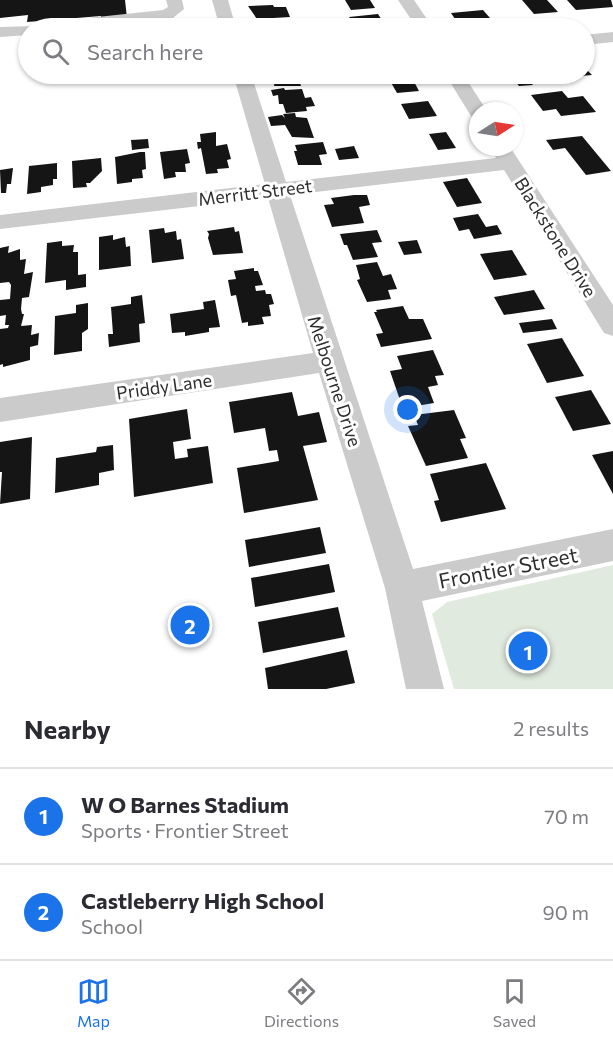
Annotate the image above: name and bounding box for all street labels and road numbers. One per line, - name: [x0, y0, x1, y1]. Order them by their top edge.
- street label: Blackstone Drive: [510, 173, 602, 301]
- street label: Merritt Street: [197, 174, 313, 210]
- street label: Melbourne Drive: [303, 313, 367, 449]
- street label: Priddy Lane: [115, 368, 213, 404]
- street label: Frontier Street: [436, 541, 580, 593]

